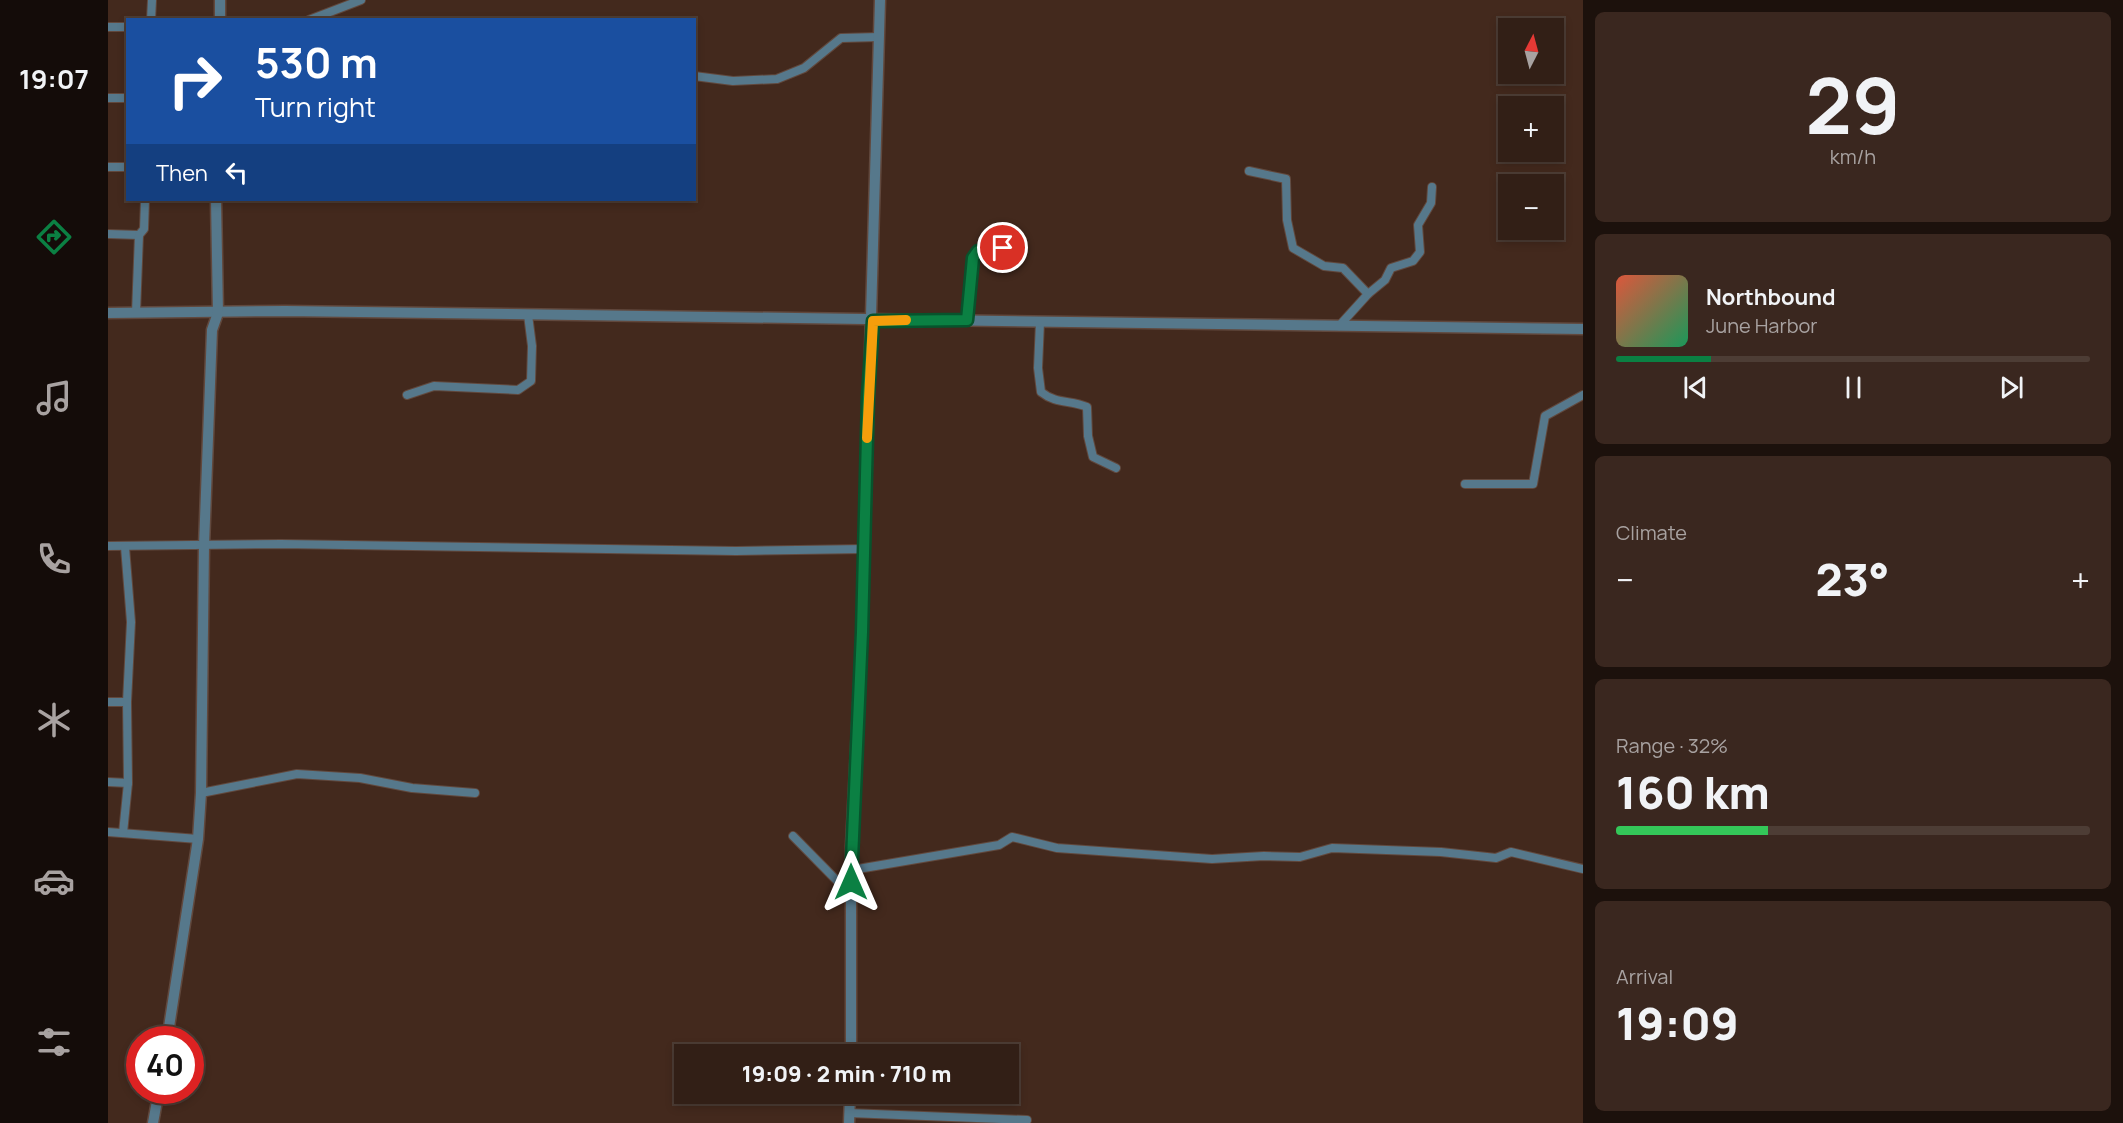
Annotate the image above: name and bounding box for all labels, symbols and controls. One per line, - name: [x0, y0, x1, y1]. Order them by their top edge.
- north arrow: [1498, 18, 1564, 84]
- map controls: [1498, 18, 1564, 240]
- text: 530 m: [255, 33, 378, 91]
- icon: right: [156, 42, 234, 120]
- text: 29: [1806, 51, 1900, 157]
- text: 19:07: [19, 60, 89, 97]
- text: Turn right: [255, 88, 376, 125]
- button: +: [1498, 96, 1564, 162]
- text: km/h: [1830, 143, 1876, 170]
- icon: left: [220, 156, 253, 189]
- text: Then: [156, 158, 208, 188]
- button: −: [1498, 174, 1564, 240]
- icon: directions: [33, 216, 75, 258]
- pin: [977, 222, 1028, 273]
- icon: arrive: [986, 231, 1019, 264]
- text: Northbound: [1706, 282, 1836, 312]
- text: June Harbor: [1706, 312, 1818, 339]
- icon: previous: [1679, 371, 1712, 404]
- icon: pause: [1837, 371, 1870, 404]
- icon: next: [1995, 371, 2028, 404]
- icon: music: [33, 377, 75, 419]
- text: Climate: [1616, 519, 1687, 546]
- icon: phone: [33, 538, 75, 580]
- text: 23°: [1815, 548, 1889, 610]
- text: −: [1616, 557, 1634, 602]
- text: +: [2071, 557, 2090, 602]
- icon: climate: [33, 699, 75, 741]
- text: Range · 32%: [1616, 732, 1728, 759]
- text: 160 km: [1616, 761, 1770, 823]
- position arrow: [819, 850, 883, 914]
- icon: car: [33, 860, 75, 902]
- text: Arrival: [1616, 963, 1673, 990]
- text: 19:09: [1616, 992, 1739, 1054]
- icon: filters: [33, 1021, 75, 1063]
- speed limit sign: 40: [126, 1026, 204, 1104]
- text: 19:09 · 2 min · 710 m: [742, 1059, 951, 1089]

